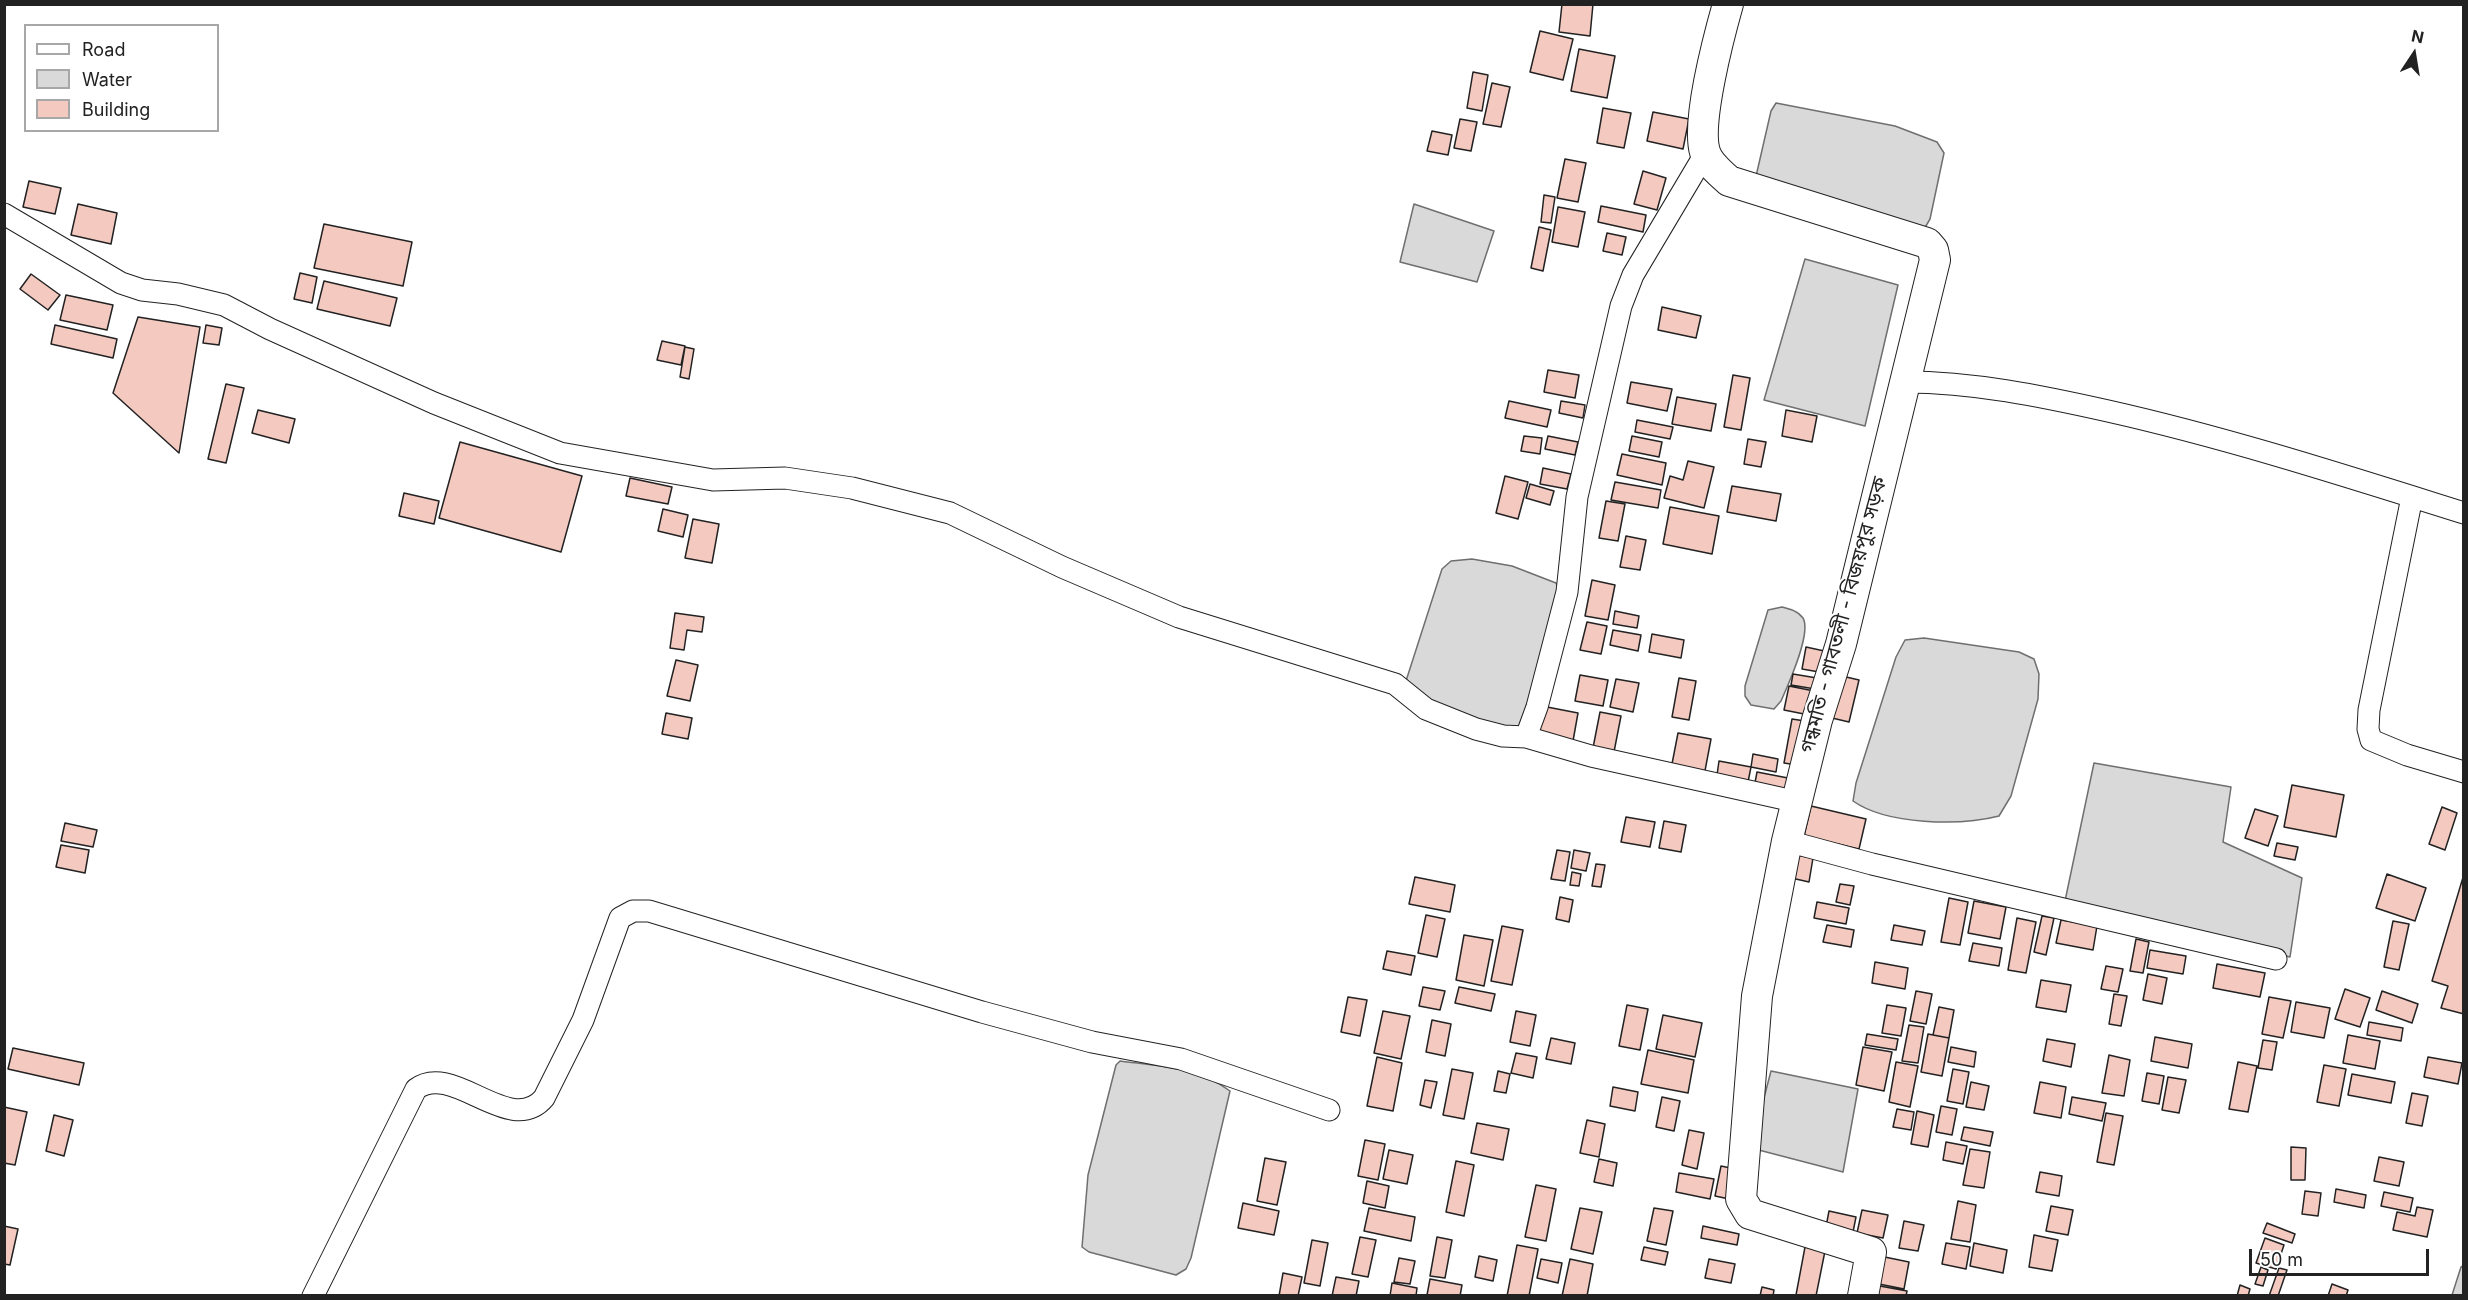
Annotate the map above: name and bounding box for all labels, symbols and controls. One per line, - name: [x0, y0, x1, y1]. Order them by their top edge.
- legend: [24, 24, 219, 132]
- north arrow: [2384, 24, 2444, 84]
- text: N: [2410, 25, 2426, 47]
- text: Road: [82, 39, 125, 60]
- text: Water: [82, 69, 132, 90]
- text: Building: [82, 99, 150, 120]
- street label: গন্ধমতি - গাবতলী - বিজয়পুর সড়ক: [1796, 474, 1892, 756]
- scale bar: [2252, 1237, 2432, 1275]
- text: 50 m: [2260, 1249, 2303, 1270]

